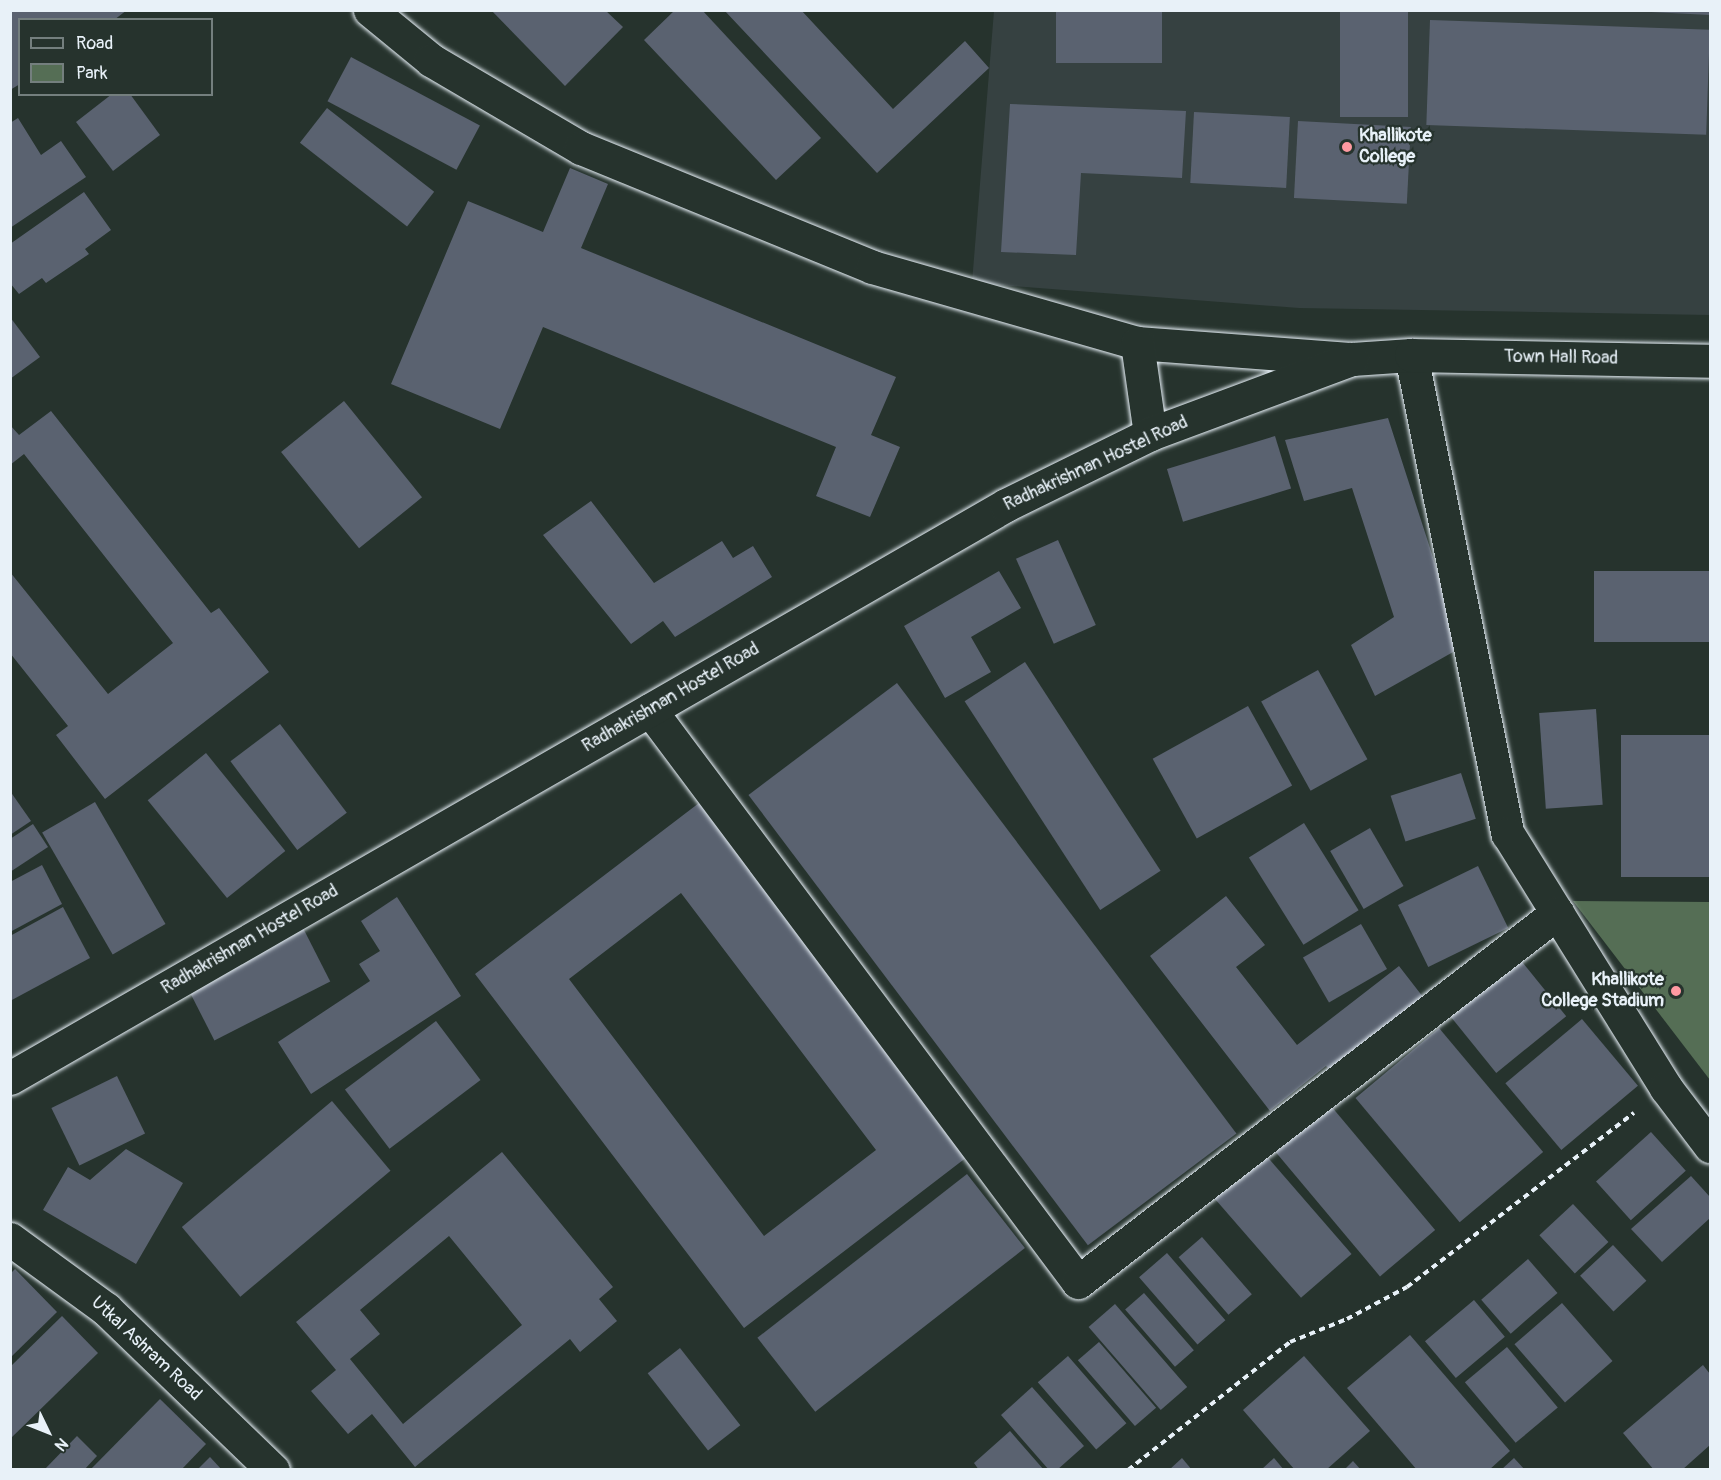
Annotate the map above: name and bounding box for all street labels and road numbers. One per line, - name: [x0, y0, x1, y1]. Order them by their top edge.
- street label: Town Hall Road: [1504, 346, 1618, 370]
- street label: Radhakrishnan Hostel Road: [1000, 412, 1192, 516]
- street label: Radhakrishnan Hostel Road: [579, 638, 763, 758]
- street label: Radhakrishnan Hostel Road: [158, 880, 342, 1000]
- street label: Utkal Ashram Road: [86, 1292, 206, 1406]

